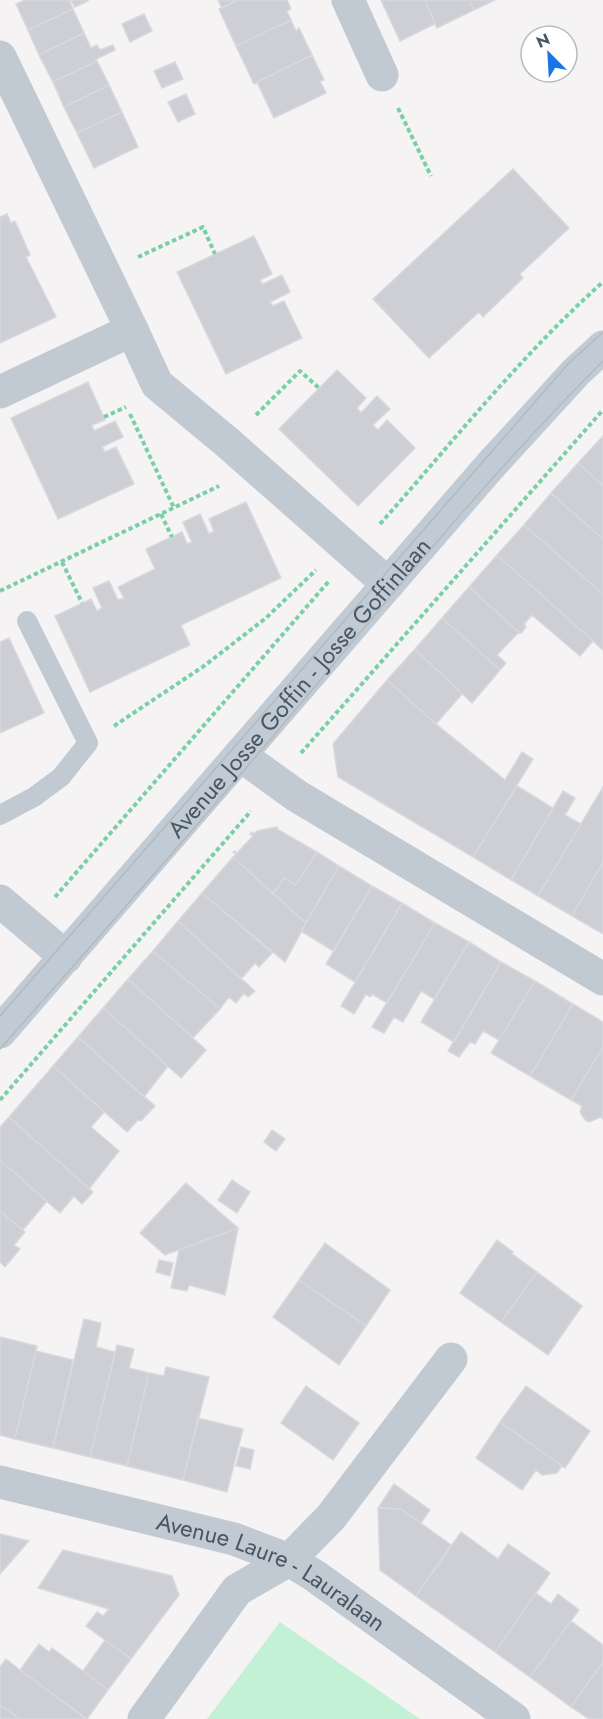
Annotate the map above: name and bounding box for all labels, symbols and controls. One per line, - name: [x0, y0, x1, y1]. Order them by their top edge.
- north arrow: [519, 24, 579, 84]
- text: N: [533, 28, 554, 54]
- street label: Avenue Josse Goffin - Josse Goffinlaan: [159, 529, 438, 845]
- street label: Avenue Laure - Lauralaan: [153, 1503, 394, 1639]

